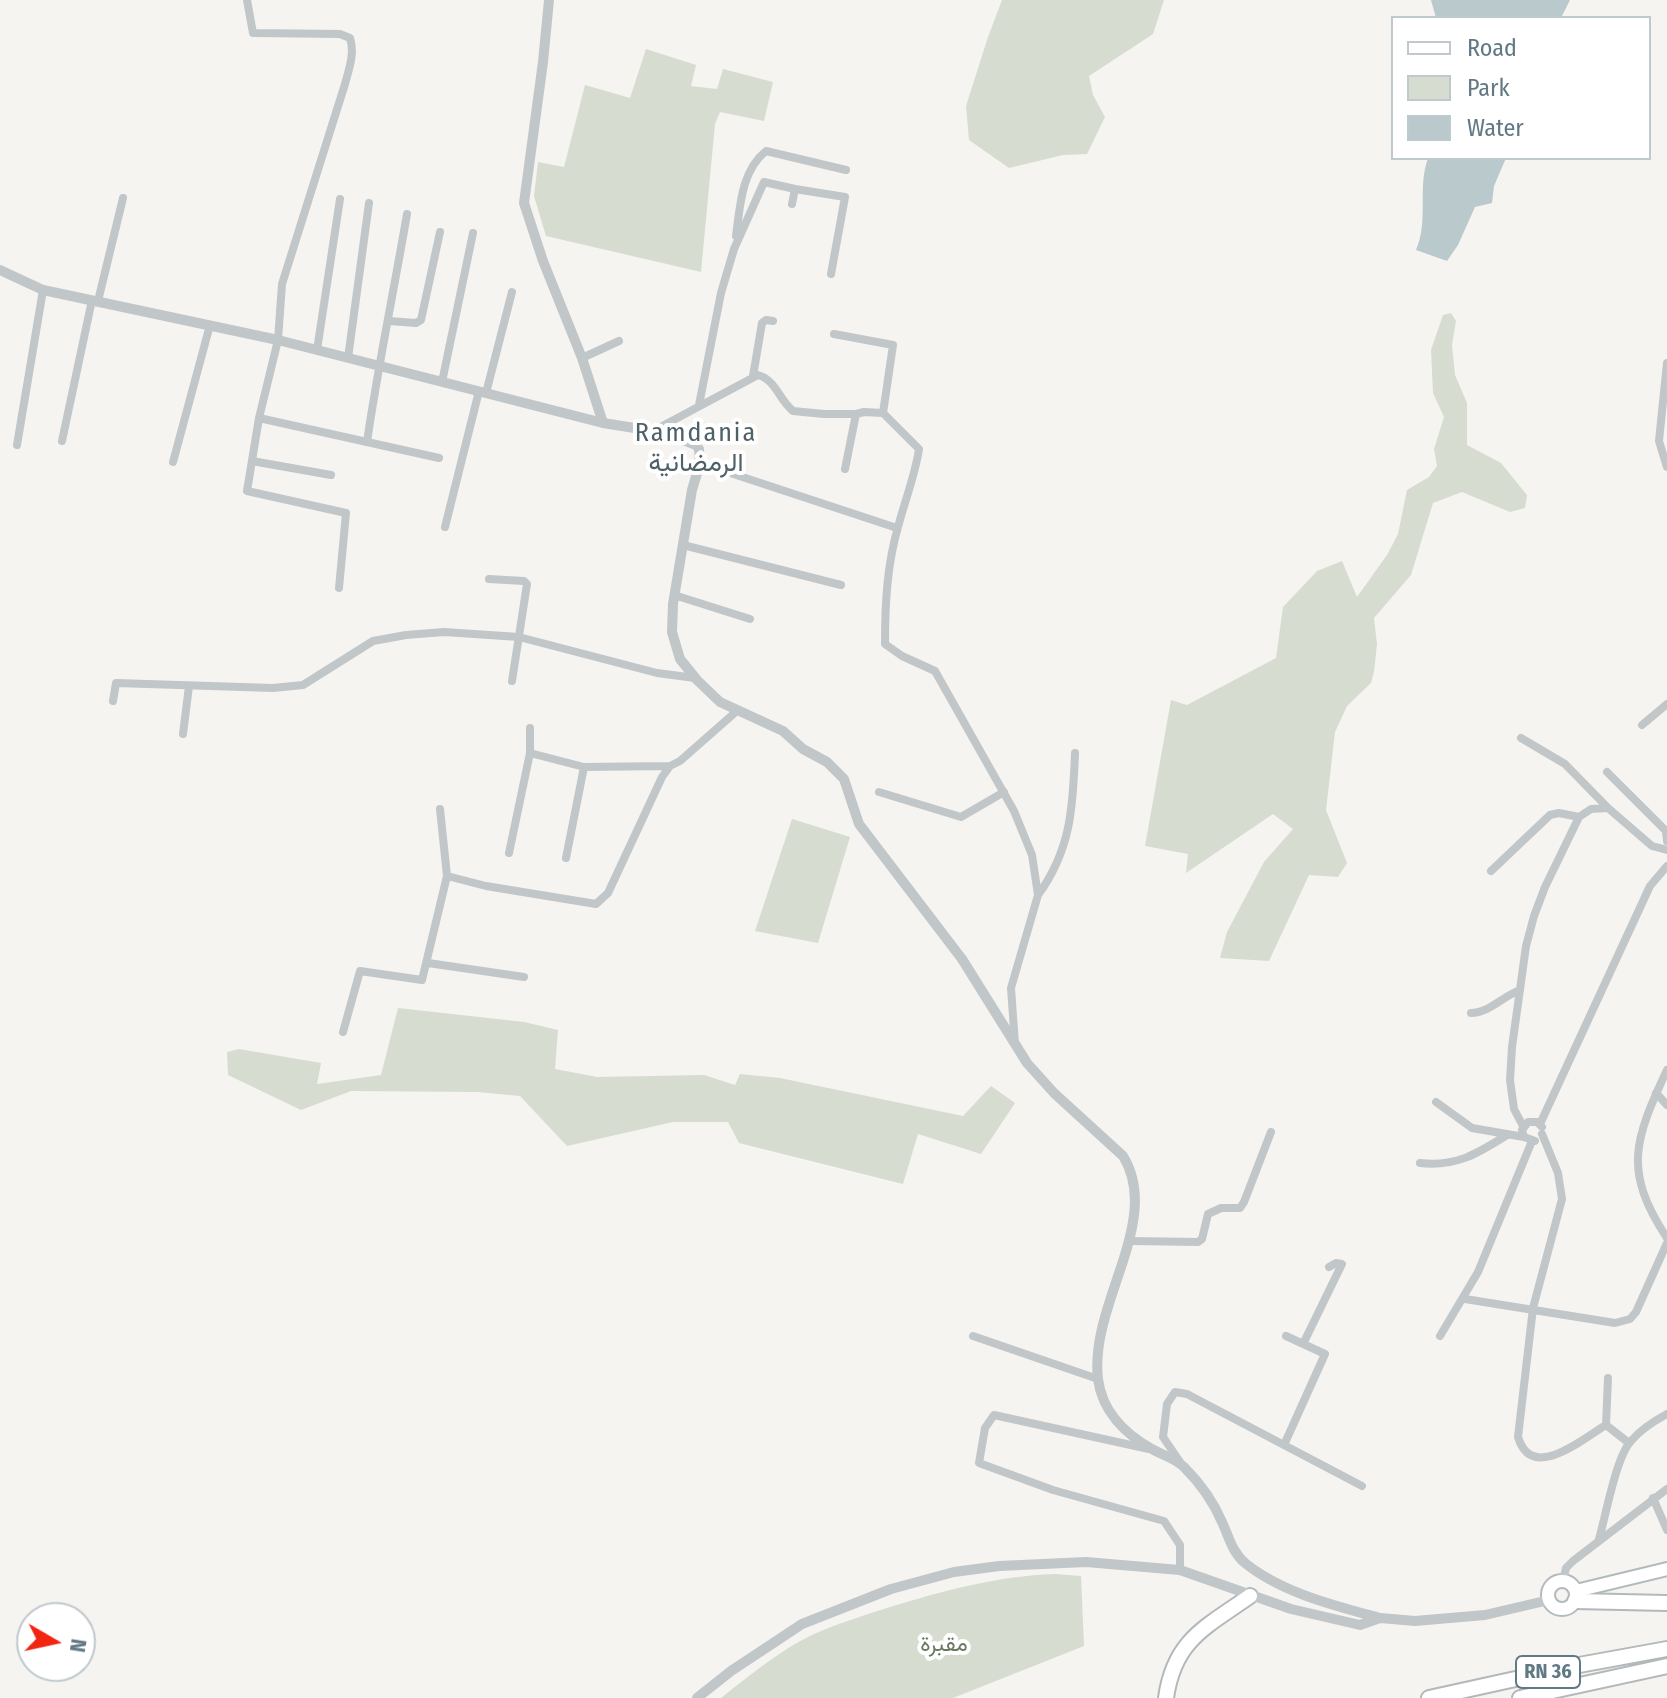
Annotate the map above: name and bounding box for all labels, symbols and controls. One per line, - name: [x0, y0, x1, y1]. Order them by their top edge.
- legend: [1391, 16, 1651, 160]
- text: Road: [1467, 34, 1517, 62]
- text: Park: [1467, 74, 1510, 102]
- text: Water: [1467, 114, 1524, 142]
- district label: Ramdania الرمضانية: [635, 418, 757, 480]
- north arrow: [16, 1602, 96, 1682]
- park label: مقبرة: [920, 1632, 968, 1658]
- text: N: [64, 1637, 93, 1654]
- road number: RN 36: [1516, 1656, 1580, 1688]

